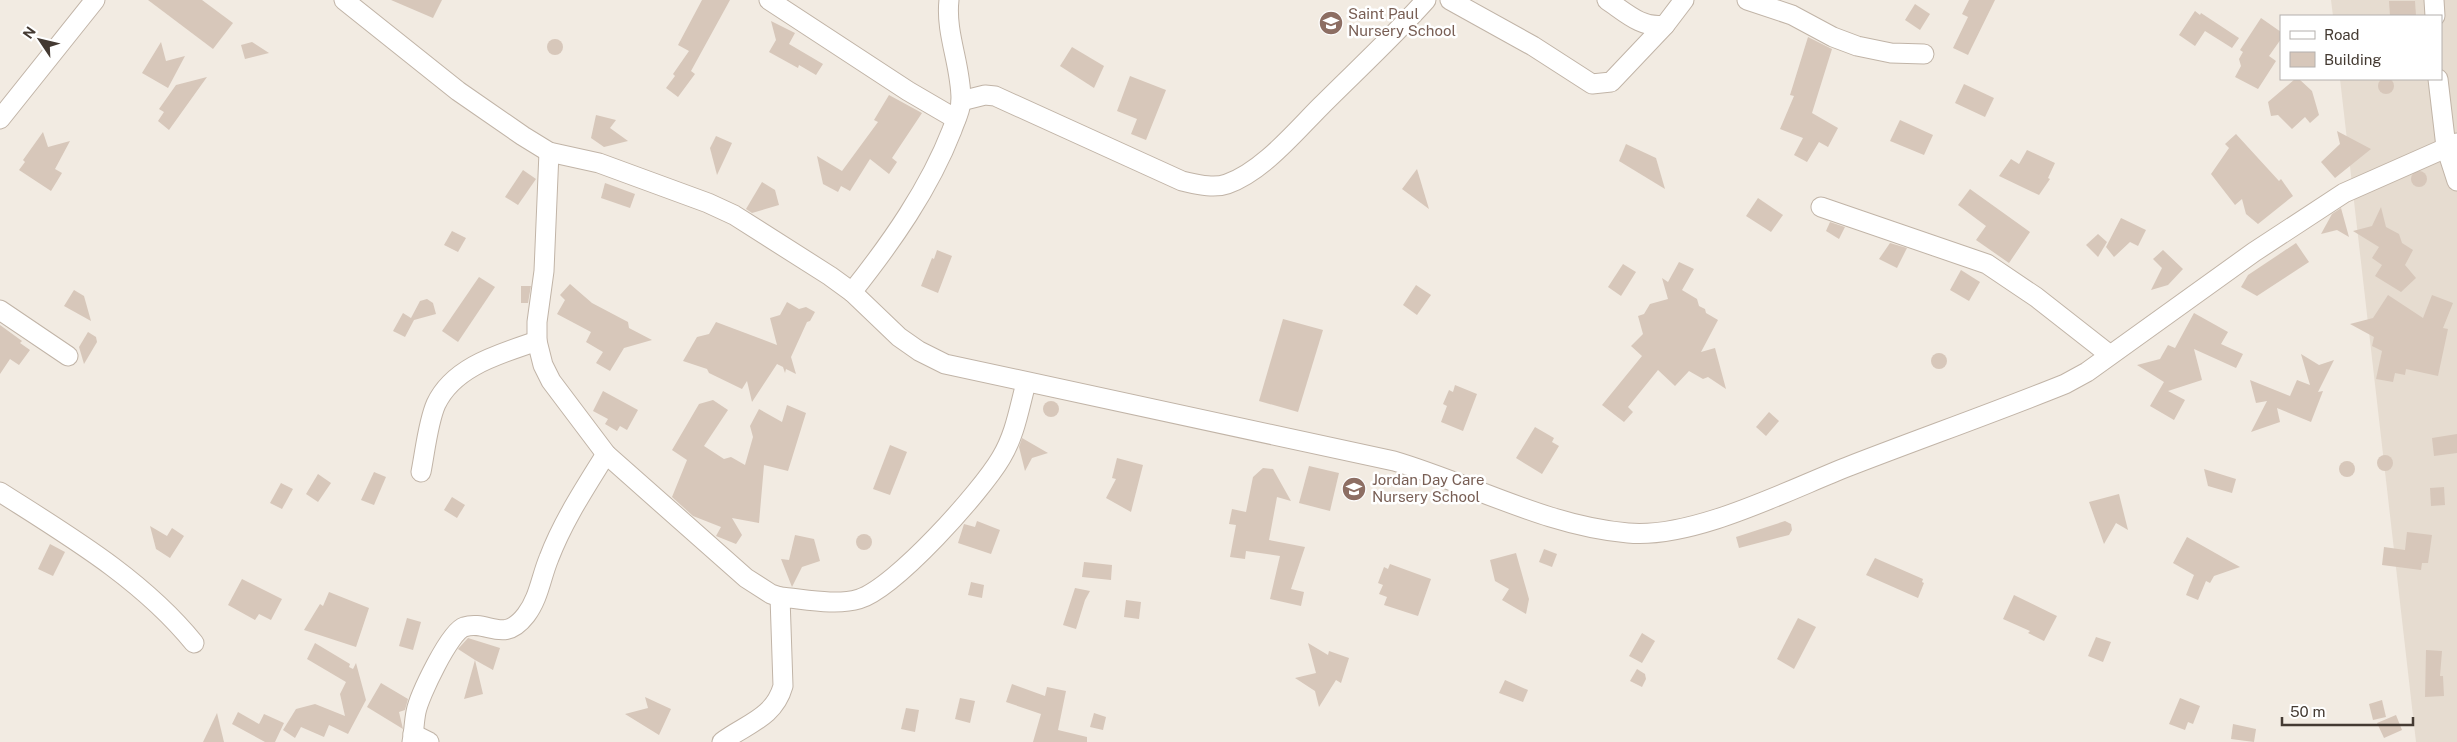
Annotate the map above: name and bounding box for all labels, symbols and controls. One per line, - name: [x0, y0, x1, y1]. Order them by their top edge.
- place label: Saint Paul Nursery School: [1348, 5, 1456, 39]
- school or university icon: Saint Paul Nursery School: [1318, 10, 1344, 36]
- north arrow: [15, 15, 65, 65]
- legend: [2280, 15, 2442, 80]
- text: N: [20, 23, 39, 42]
- text: Road: [2324, 26, 2360, 43]
- text: Building: [2324, 51, 2382, 68]
- place label: Jordan Day Care Nursery School: [1372, 471, 1484, 505]
- school or university icon: Jordan Day Care Nursery School: [1341, 476, 1367, 502]
- scale bar: [2282, 694, 2413, 726]
- text: 50 m: [2290, 703, 2325, 720]

